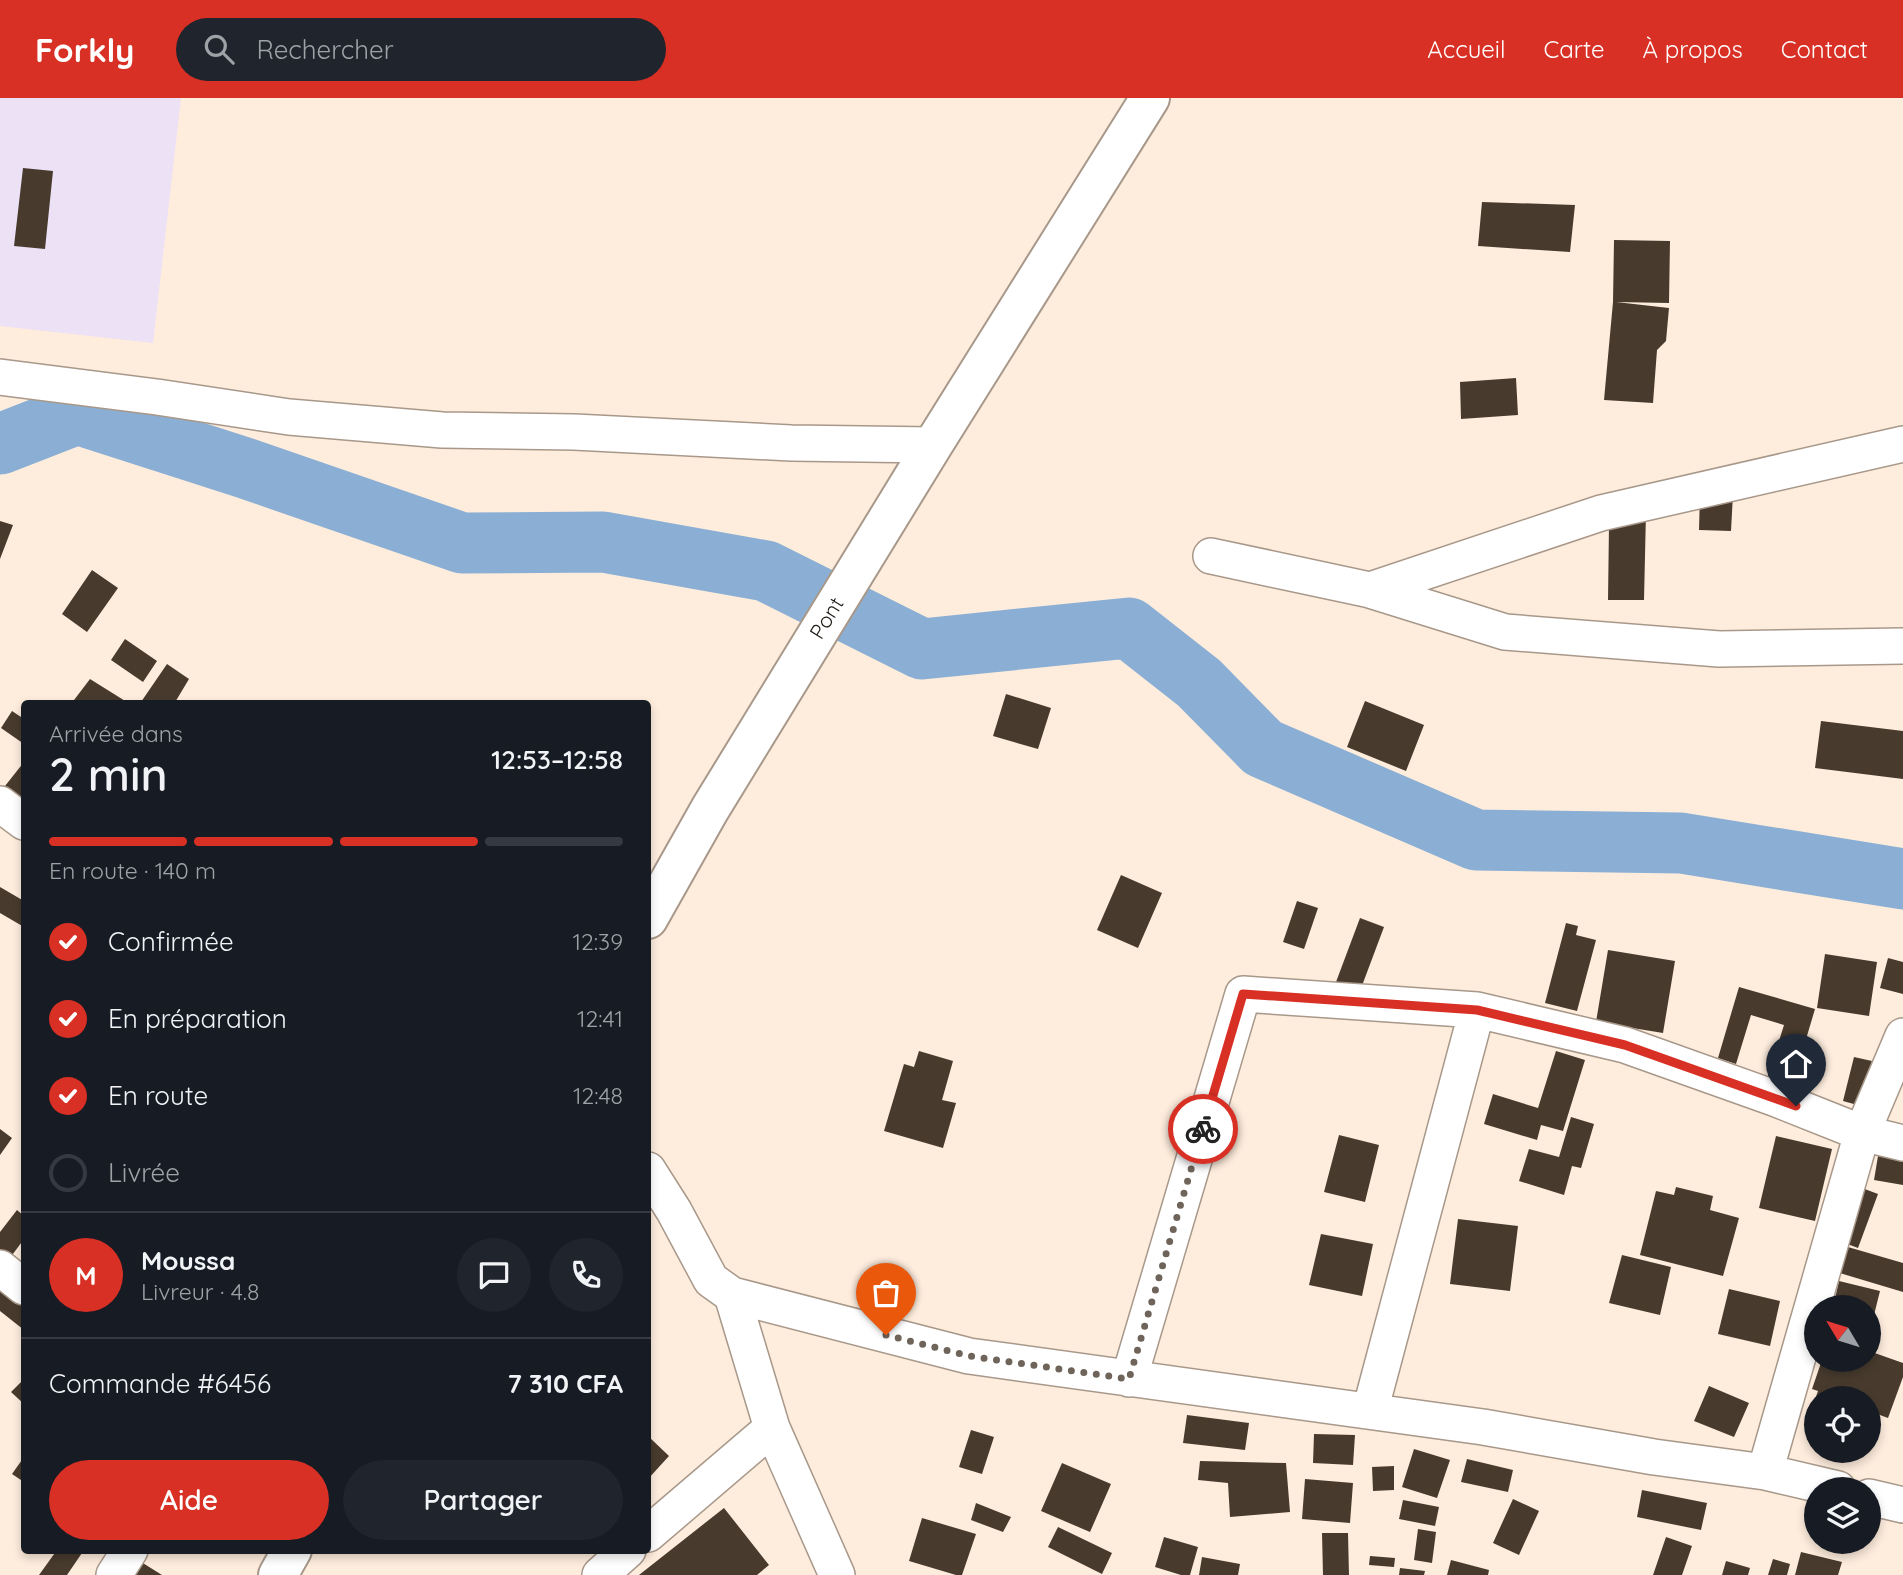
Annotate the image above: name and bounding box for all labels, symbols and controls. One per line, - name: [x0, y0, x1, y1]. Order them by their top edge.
- search box: [176, 18, 666, 81]
- text: Forkly: [35, 29, 134, 70]
- icon: search: [200, 30, 238, 68]
- text: Rechercher: [256, 33, 394, 66]
- text: Accueil: [1427, 34, 1506, 64]
- text: Carte: [1544, 34, 1605, 64]
- text: À propos: [1643, 34, 1743, 64]
- text: Contact: [1781, 34, 1868, 64]
- street label: Pont: [803, 592, 849, 643]
- text: Arrivée dans: [49, 719, 183, 748]
- text: 12:53–12:58: [491, 743, 623, 776]
- text: 2 min: [49, 745, 168, 803]
- text: En route · 140 m: [49, 856, 216, 885]
- icon: check: [49, 923, 87, 961]
- text: Confirmée: [108, 925, 234, 958]
- text: 12:39: [573, 927, 623, 956]
- icon: check: [49, 1000, 87, 1038]
- text: En préparation: [108, 1002, 287, 1035]
- text: 12:41: [577, 1004, 623, 1033]
- pin: [1766, 1034, 1826, 1106]
- icon: home: [1777, 1045, 1815, 1083]
- icon: check: [49, 1077, 87, 1115]
- text: En route: [108, 1079, 208, 1112]
- text: 12:48: [573, 1081, 623, 1110]
- courier: [1168, 1094, 1238, 1164]
- icon: bike: [1184, 1110, 1222, 1148]
- text: Livrée: [108, 1156, 180, 1189]
- button: chat: [457, 1238, 531, 1312]
- button: phone: [549, 1238, 623, 1312]
- text: Moussa: [141, 1244, 235, 1277]
- text: M: [75, 1259, 97, 1292]
- pin: [856, 1263, 916, 1335]
- icon: bag: [867, 1274, 905, 1312]
- text: Livreur · 4.8: [141, 1277, 259, 1306]
- north arrow: [1804, 1295, 1881, 1372]
- map controls: [1804, 1295, 1881, 1554]
- text: Commande #6456: [49, 1367, 271, 1400]
- text: 7 310 CFA: [507, 1367, 623, 1400]
- button: locate: [1804, 1386, 1881, 1463]
- button: Aide: [49, 1460, 329, 1540]
- button: Partager: [343, 1460, 623, 1540]
- button: layers: [1804, 1477, 1881, 1554]

